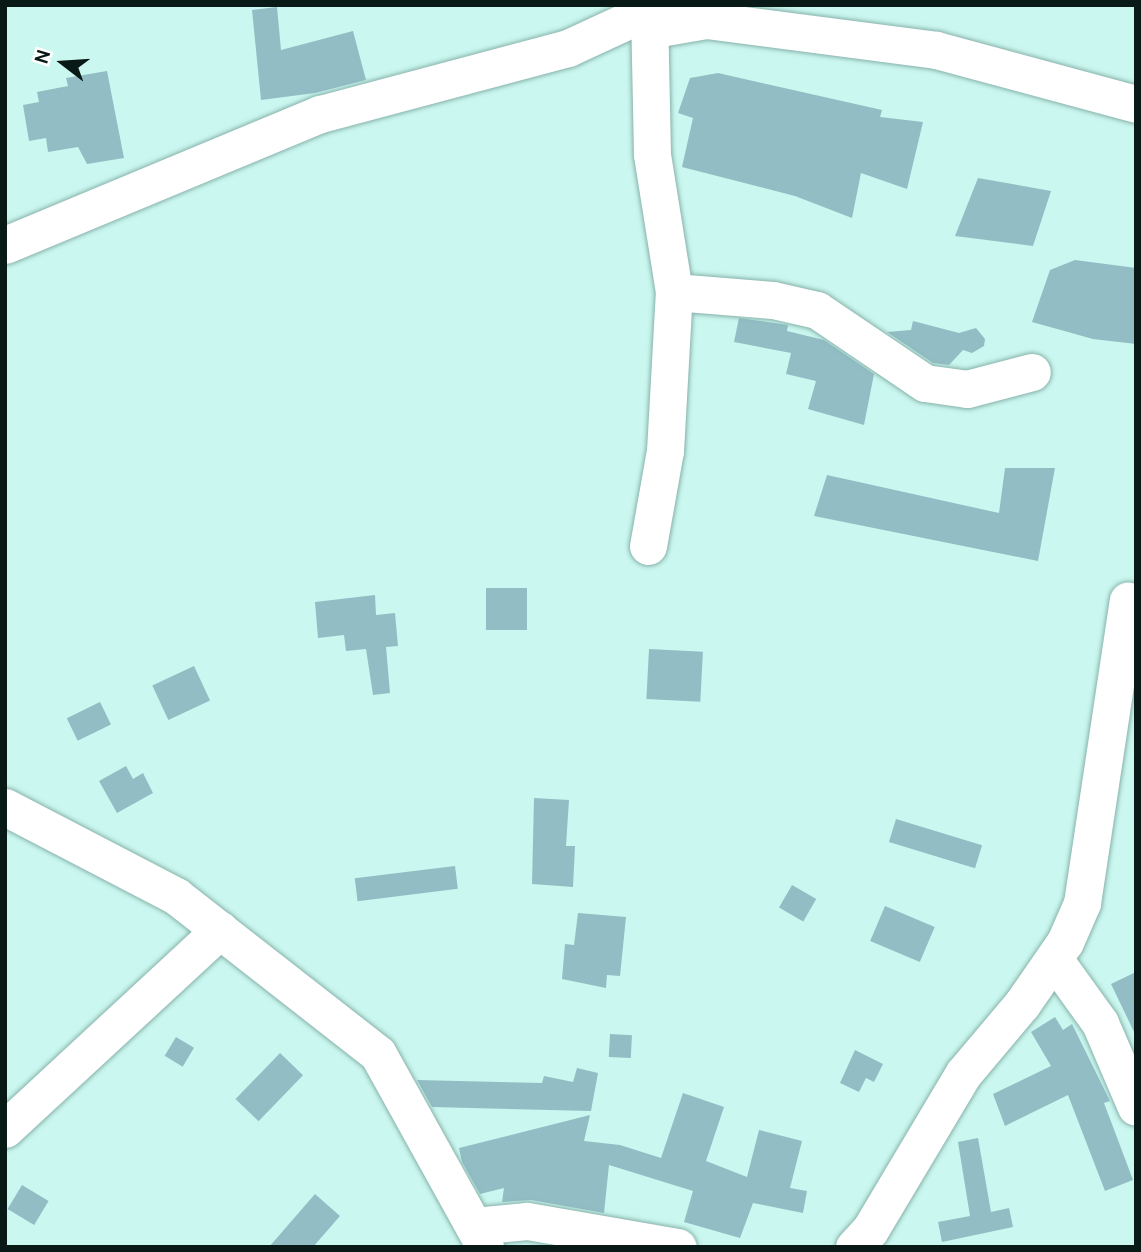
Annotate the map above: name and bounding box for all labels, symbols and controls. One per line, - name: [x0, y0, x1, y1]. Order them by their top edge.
- north arrow: [28, 28, 98, 98]
- text: N: [29, 47, 55, 67]

